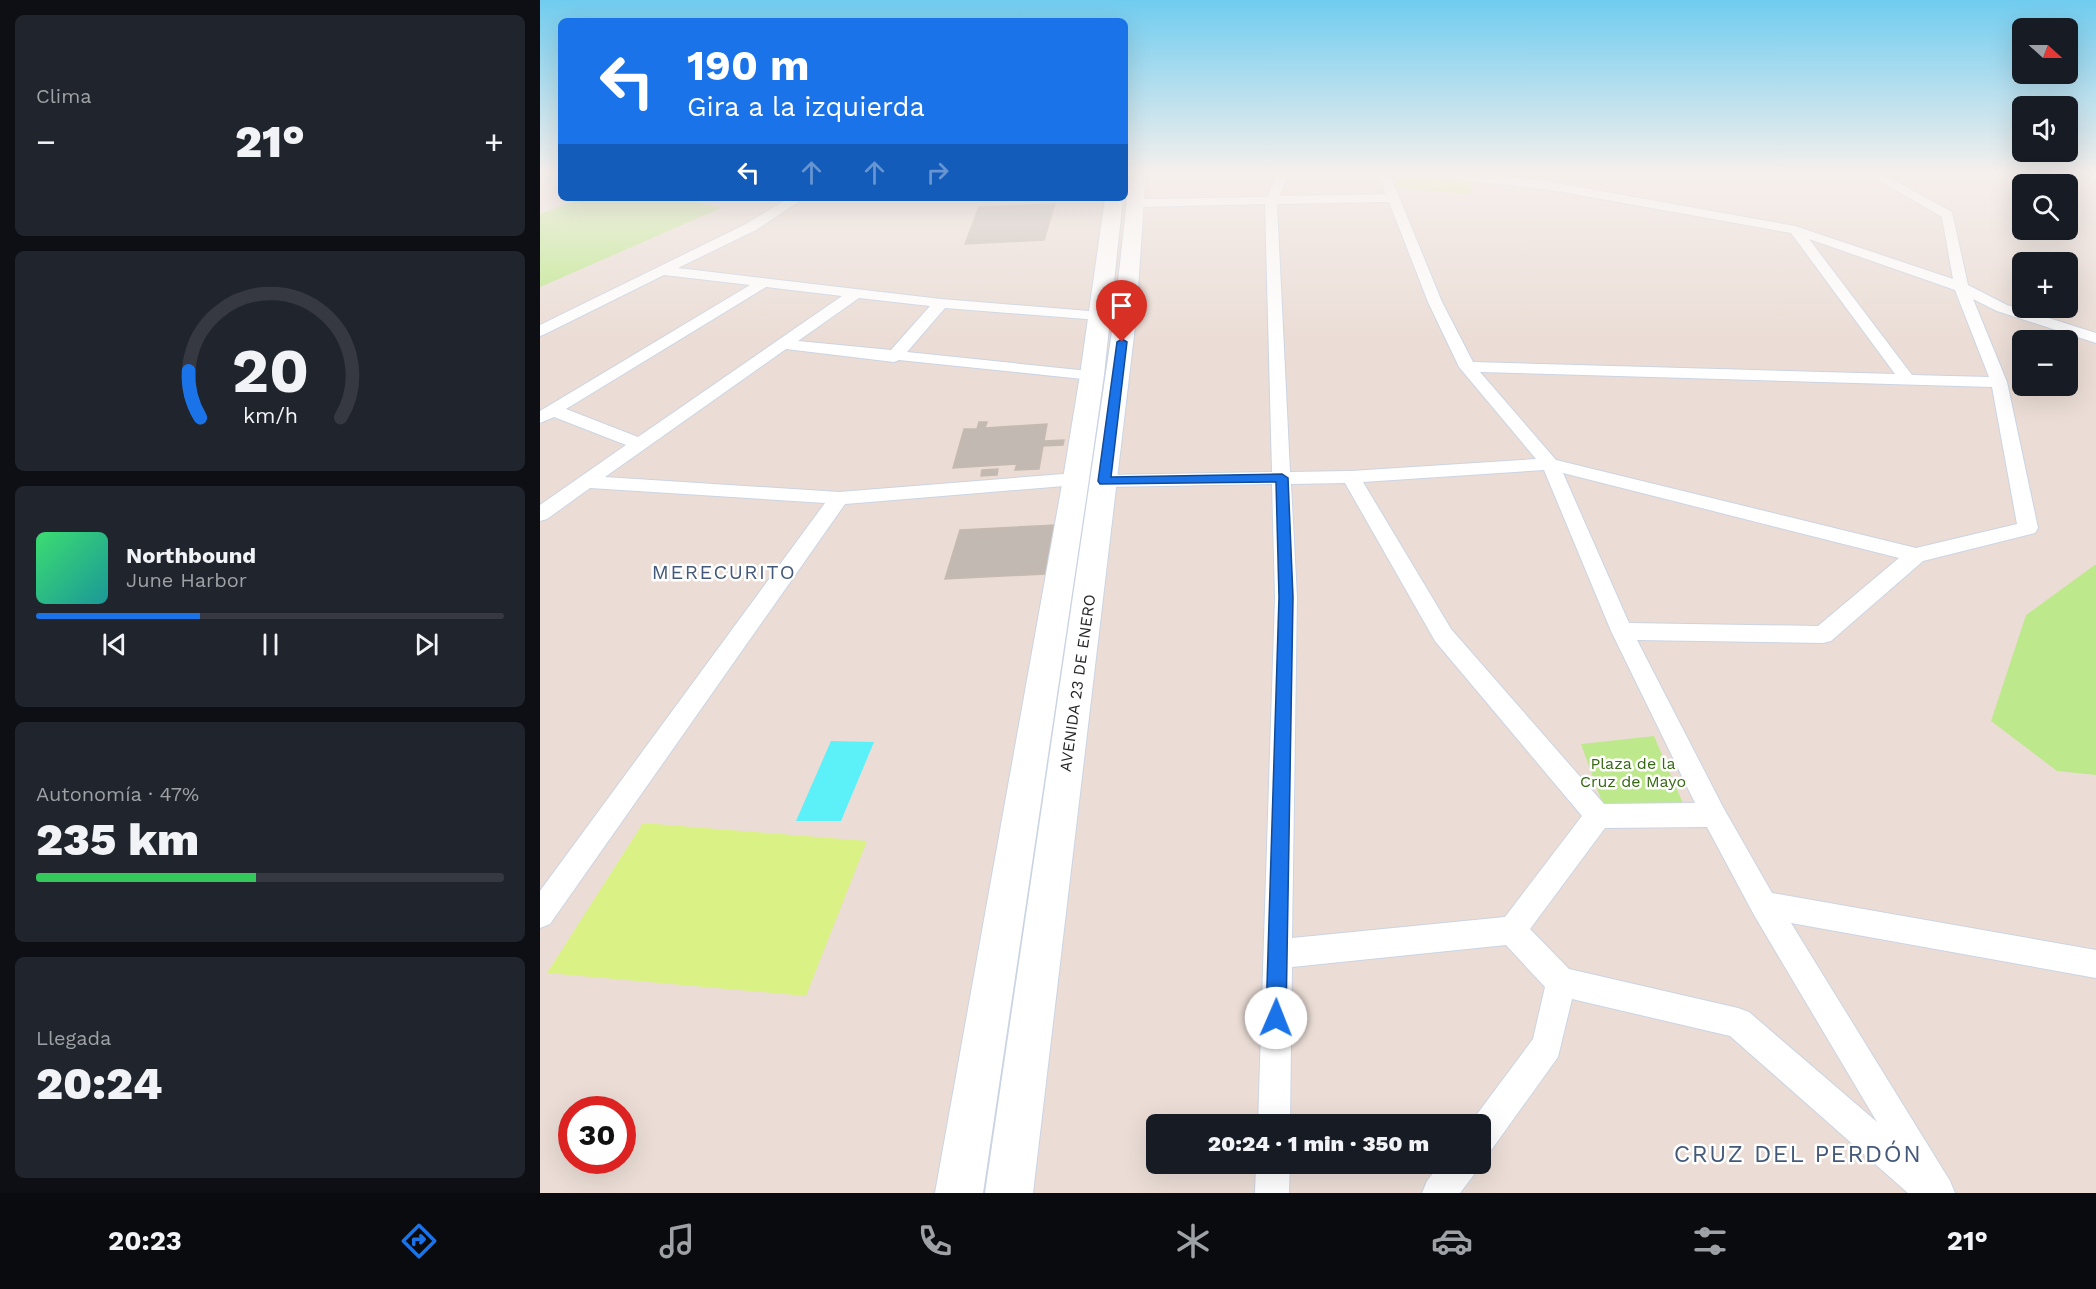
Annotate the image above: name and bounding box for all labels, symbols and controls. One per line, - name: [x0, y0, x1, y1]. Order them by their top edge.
- north arrow: [2012, 18, 2078, 84]
- map controls: [2012, 18, 2078, 396]
- text: 190 m: [687, 41, 810, 90]
- icon: left: [588, 42, 666, 120]
- text: Clima: [36, 84, 92, 108]
- text: Gira a la izquierda: [687, 91, 925, 123]
- button: sound: [2012, 96, 2078, 162]
- text: 21°: [235, 115, 305, 168]
- text: −: [36, 122, 56, 161]
- text: +: [484, 122, 504, 161]
- icon: left: [732, 156, 765, 189]
- icon: ahead: [795, 156, 828, 189]
- icon: ahead: [858, 156, 891, 189]
- icon: right: [921, 156, 954, 189]
- button: search: [2012, 174, 2078, 240]
- button: +: [2012, 252, 2078, 318]
- pin: [1096, 280, 1147, 342]
- icon: arrive: [1105, 289, 1138, 322]
- button: −: [2012, 330, 2078, 396]
- text: 20: [231, 334, 309, 407]
- text: km/h: [242, 403, 298, 428]
- text: Northbound: [126, 543, 256, 568]
- district label: MERECURITO: [652, 560, 796, 584]
- text: June Harbor: [126, 568, 247, 592]
- street label: AVENIDA 23 DE ENERO: [1056, 593, 1099, 773]
- icon: previous: [98, 628, 131, 661]
- icon: pause: [254, 628, 287, 661]
- icon: next: [410, 628, 443, 661]
- park label: Plaza de la Cruz de Mayo: [1580, 754, 1686, 791]
- text: Autonomía · 47%: [36, 782, 199, 806]
- text: 235 km: [36, 813, 199, 866]
- position arrow: [1244, 986, 1308, 1050]
- text: Llegada: [36, 1026, 111, 1050]
- text: 20:24: [36, 1057, 162, 1110]
- speed limit sign: 30: [558, 1096, 636, 1174]
- text: 20:24 · 1 min · 350 m: [1208, 1131, 1429, 1156]
- district label: CRUZ DEL PERDÓN: [1674, 1140, 1922, 1168]
- icon: directions: [398, 1220, 440, 1262]
- icon: music: [656, 1220, 698, 1262]
- icon: phone: [914, 1220, 956, 1262]
- icon: climate: [1172, 1220, 1214, 1262]
- icon: car: [1431, 1220, 1473, 1262]
- icon: filters: [1689, 1220, 1731, 1262]
- text: 20:23: [108, 1225, 182, 1257]
- text: 21°: [1947, 1225, 1988, 1257]

